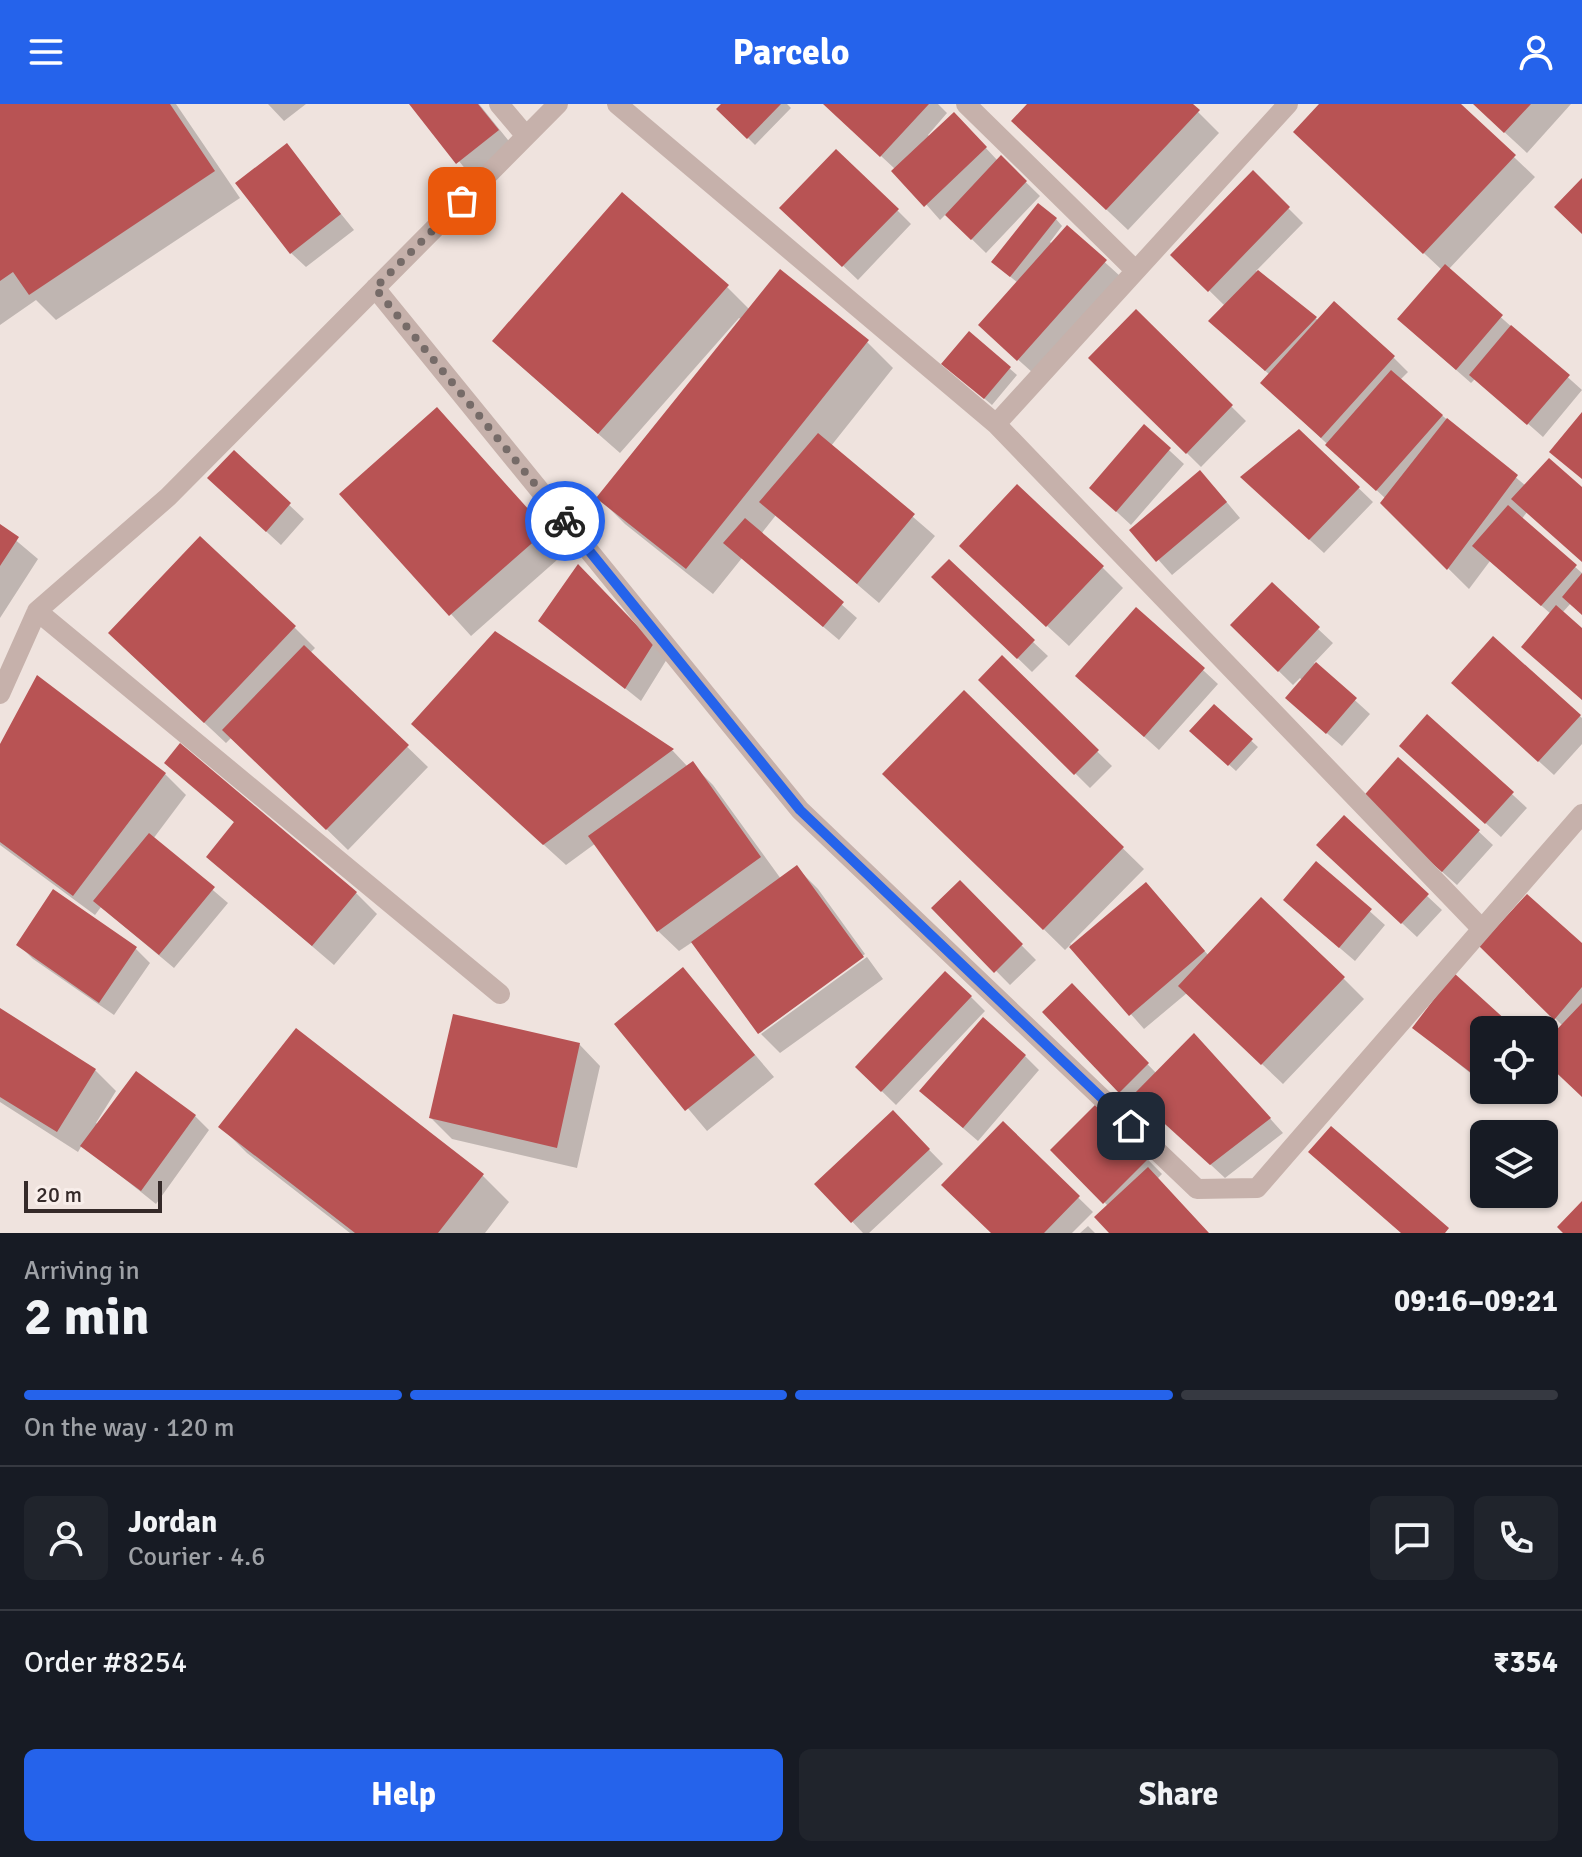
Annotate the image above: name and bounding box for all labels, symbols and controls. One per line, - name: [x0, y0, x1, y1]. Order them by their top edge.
- icon: menu: [24, 30, 68, 74]
- text: Parcelo: [732, 30, 850, 75]
- icon: person: [1514, 30, 1558, 74]
- pin: [428, 167, 496, 235]
- icon: bag: [440, 179, 484, 223]
- courier: [525, 481, 605, 561]
- icon: bike: [543, 499, 587, 543]
- map controls: [1470, 1016, 1558, 1208]
- button: locate: [1470, 1016, 1558, 1104]
- pin: [1097, 1092, 1165, 1160]
- icon: home: [1109, 1104, 1153, 1148]
- button: layers: [1470, 1120, 1558, 1208]
- scale bar: [24, 1177, 162, 1213]
- text: 20 m: [36, 1181, 82, 1208]
- text: Arriving in: [24, 1255, 140, 1287]
- text: 09:16–09:21: [1394, 1283, 1558, 1320]
- text: 2 min: [24, 1285, 150, 1349]
- text: On the way · 120 m: [24, 1412, 234, 1444]
- button: person: [24, 1496, 108, 1580]
- button: chat: [1370, 1496, 1454, 1580]
- button: phone: [1474, 1496, 1558, 1580]
- text: Jordan: [128, 1504, 217, 1541]
- text: Courier · 4.6: [128, 1541, 265, 1573]
- text: Order #8254: [24, 1644, 187, 1681]
- text: ₹354: [1493, 1644, 1558, 1681]
- button: Help: [24, 1749, 783, 1841]
- button: Share: [799, 1749, 1558, 1841]

